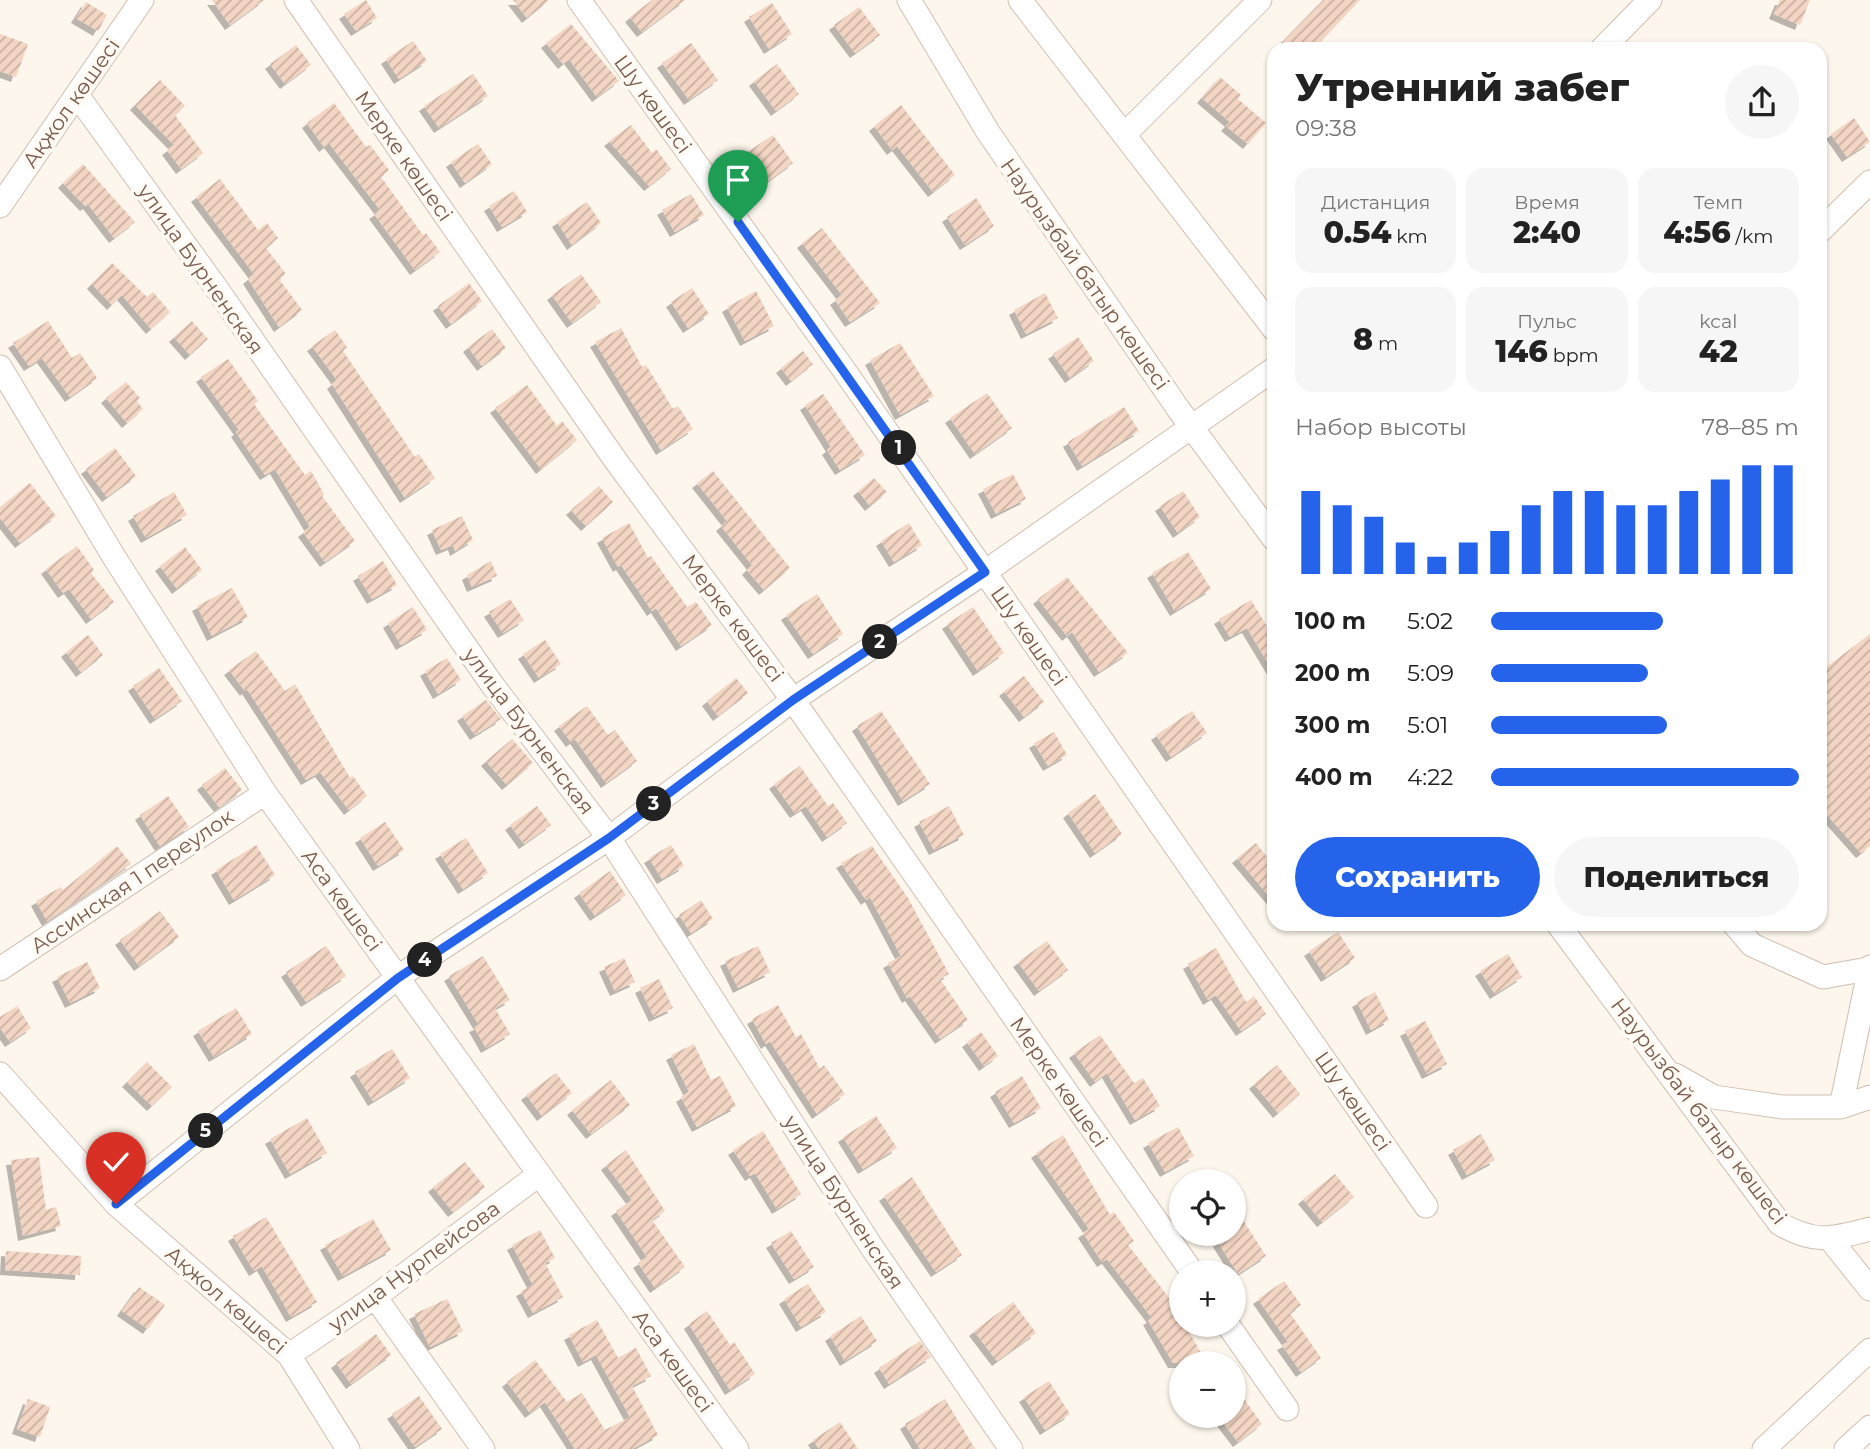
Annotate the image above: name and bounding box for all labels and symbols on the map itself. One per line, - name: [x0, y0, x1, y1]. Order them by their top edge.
- street label: Ақжол көшесі: [17, 34, 125, 172]
- street label: Шу көшесі: [609, 50, 697, 158]
- street label: Мерке көшесі: [350, 86, 458, 226]
- pin: [708, 150, 768, 222]
- street label: Наурызбай батыр көшесі: [995, 153, 1175, 395]
- street label: улица Бурненская: [132, 178, 269, 359]
- pin: 1: [881, 430, 916, 466]
- street label: Мерке көшесі: [677, 549, 789, 687]
- street label: Шу көшесі: [986, 582, 1072, 690]
- pin: 2: [862, 624, 898, 660]
- street label: улица Бурненская: [458, 642, 600, 819]
- pin: 3: [636, 786, 672, 822]
- street label: Ассинская 1 переулок: [26, 804, 238, 958]
- street label: Аса көшесі: [297, 844, 387, 956]
- pin: 4: [408, 942, 442, 978]
- street label: Наурызбай батыр көшесі: [1606, 993, 1792, 1229]
- street label: Мерке көшесі: [1005, 1012, 1113, 1152]
- street label: Шу көшесі: [1310, 1047, 1396, 1155]
- street label: улица Бурненская: [778, 1110, 910, 1294]
- pin: 5: [188, 1114, 224, 1148]
- pin: [86, 1132, 146, 1204]
- street label: улица Нурпейсова: [323, 1195, 505, 1337]
- street label: Ақжол көшесі: [160, 1241, 292, 1359]
- street label: Аса көшесі: [628, 1305, 718, 1417]

